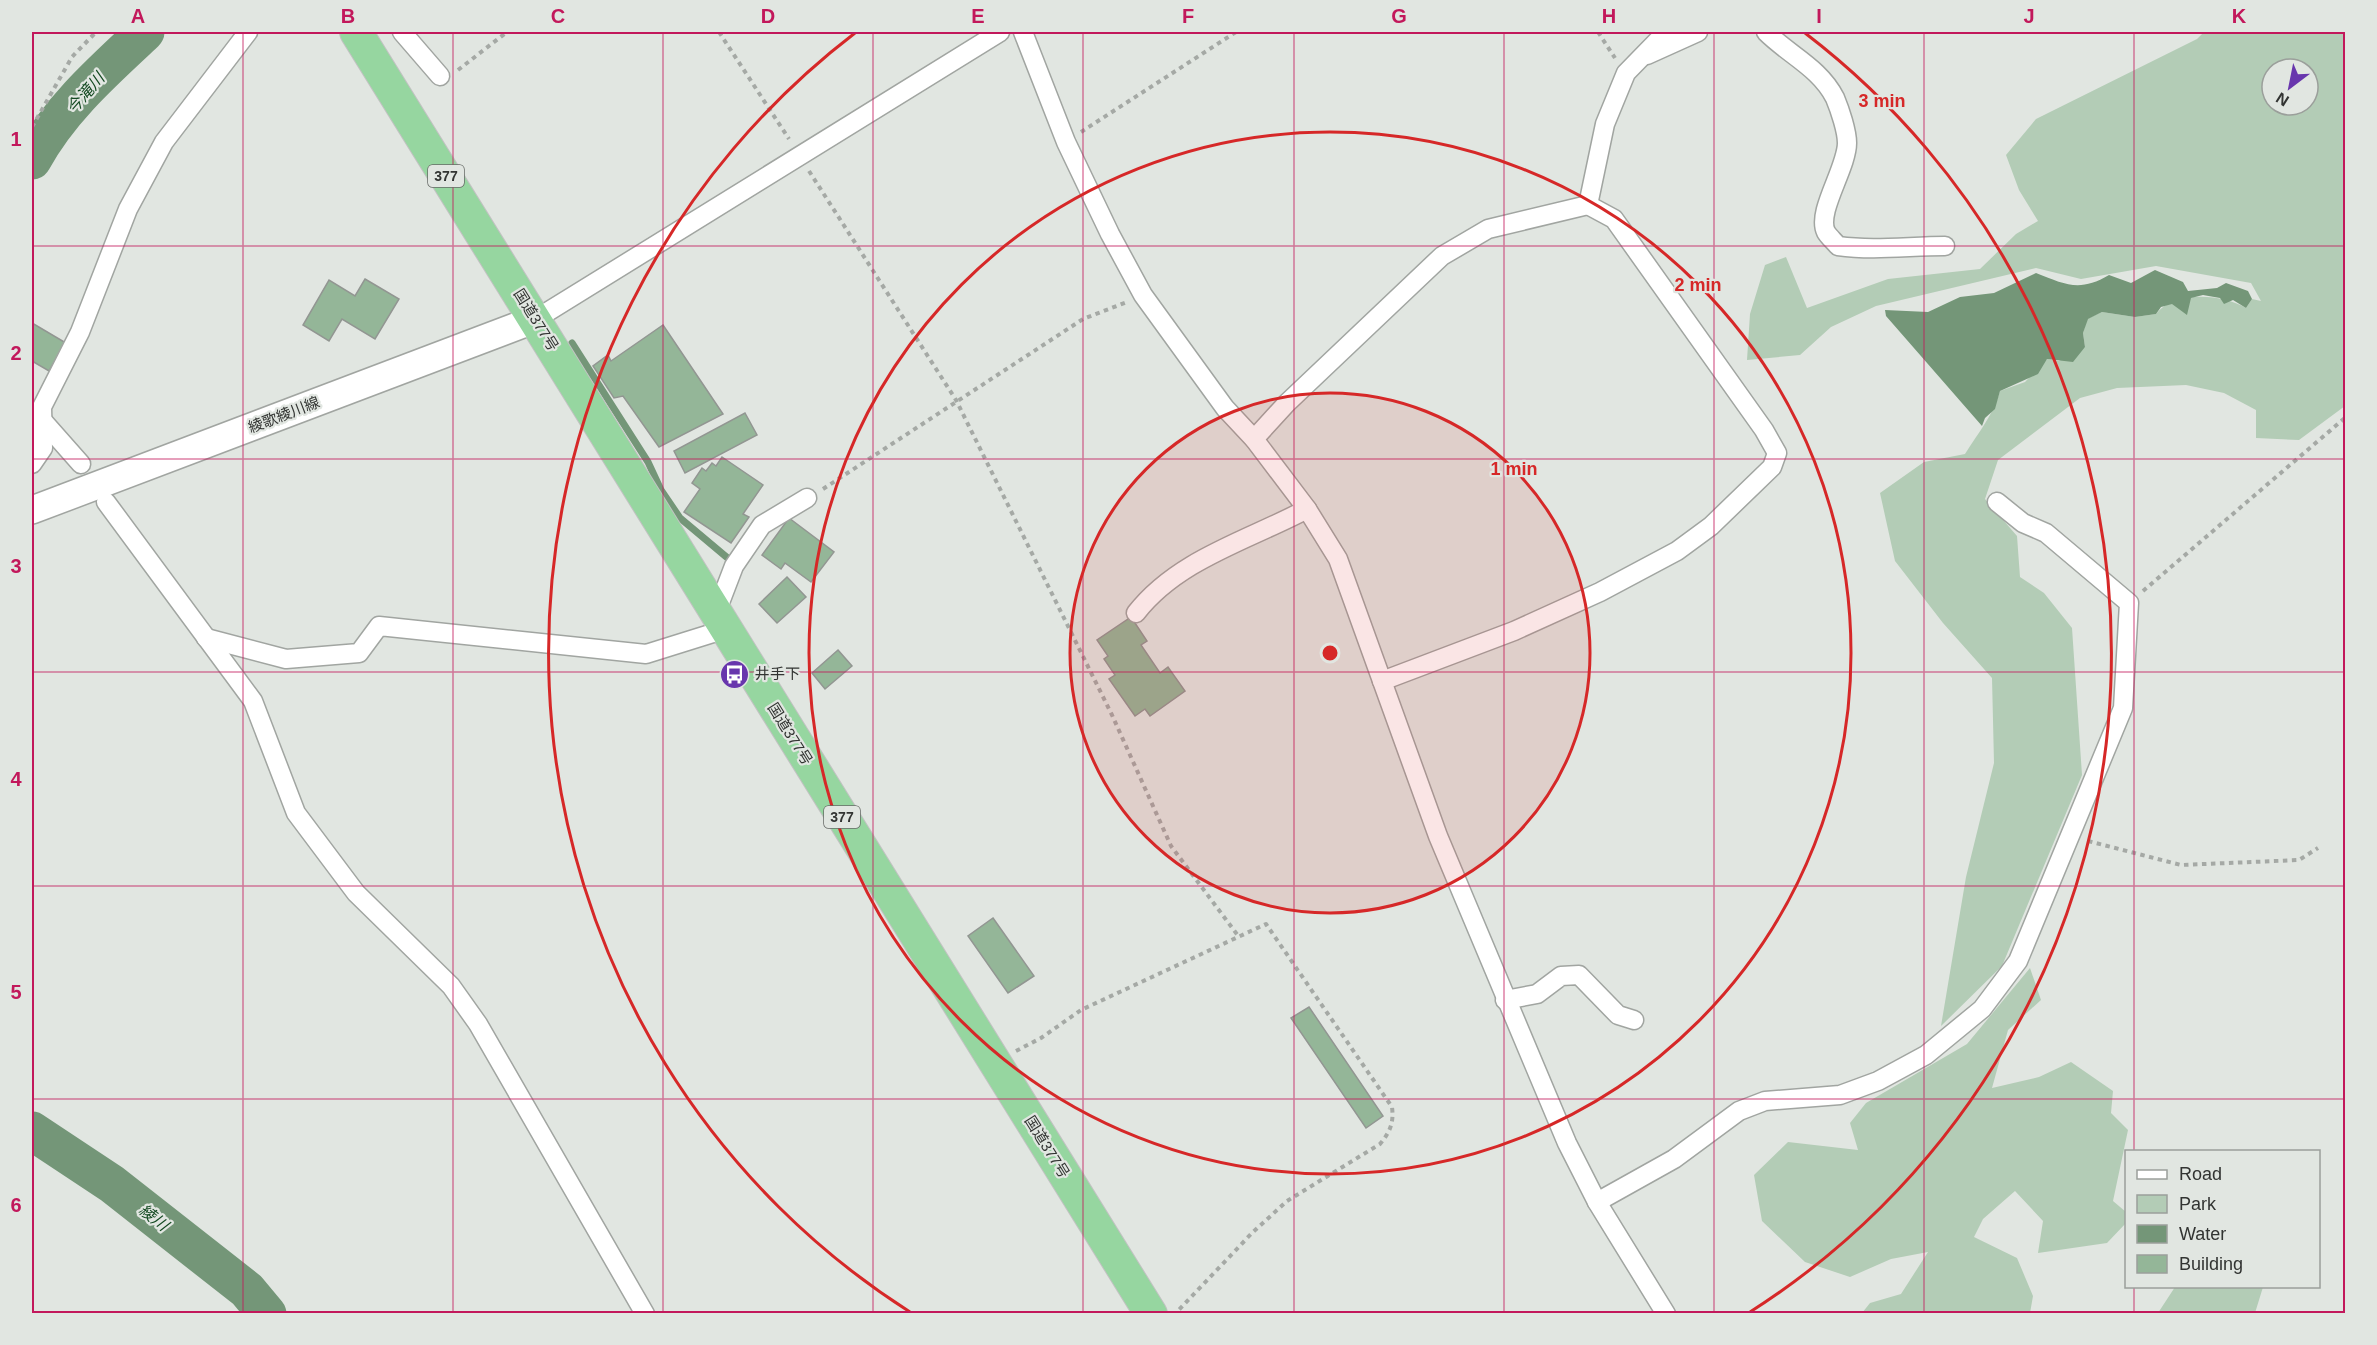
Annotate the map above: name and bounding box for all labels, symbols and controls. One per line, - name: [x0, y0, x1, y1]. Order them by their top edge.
- text: A: [131, 5, 145, 27]
- text: B: [341, 5, 355, 27]
- text: C: [551, 5, 565, 27]
- text: D: [761, 5, 775, 27]
- text: E: [971, 5, 985, 27]
- text: F: [1182, 5, 1194, 27]
- text: G: [1391, 5, 1407, 27]
- text: H: [1602, 5, 1616, 27]
- text: I: [1816, 5, 1822, 27]
- text: J: [2023, 5, 2035, 27]
- text: K: [2232, 5, 2247, 27]
- north arrow: [2260, 57, 2320, 117]
- water label: 今滝川: [63, 68, 109, 117]
- text: N: [2273, 89, 2292, 110]
- text: 3 min: [1858, 91, 1906, 111]
- text: 1: [10, 128, 22, 150]
- road number: 377: [428, 165, 464, 187]
- text: 2 min: [1674, 275, 1722, 295]
- street label: 国道377号: [511, 286, 562, 354]
- text: 2: [10, 342, 22, 364]
- street label: 綾歌綾川線: [246, 393, 322, 436]
- text: 1 min: [1490, 459, 1538, 479]
- text: 3: [10, 555, 22, 577]
- centre of rings: [1320, 643, 1340, 663]
- bus stop icon: 井手下: [718, 658, 750, 690]
- place label: 井手下: [755, 665, 800, 682]
- street label: 国道377号: [765, 700, 816, 768]
- text: 4: [10, 768, 22, 790]
- road number: 377: [824, 806, 860, 828]
- text: 5: [10, 981, 22, 1003]
- street label: 国道377号: [1022, 1113, 1073, 1181]
- legend: [2125, 1150, 2320, 1288]
- text: Road: [2179, 1164, 2222, 1184]
- text: 6: [10, 1194, 22, 1216]
- text: Park: [2179, 1194, 2217, 1214]
- water label: 綾川: [136, 1201, 173, 1235]
- text: Water: [2179, 1224, 2226, 1244]
- text: Building: [2179, 1254, 2243, 1274]

